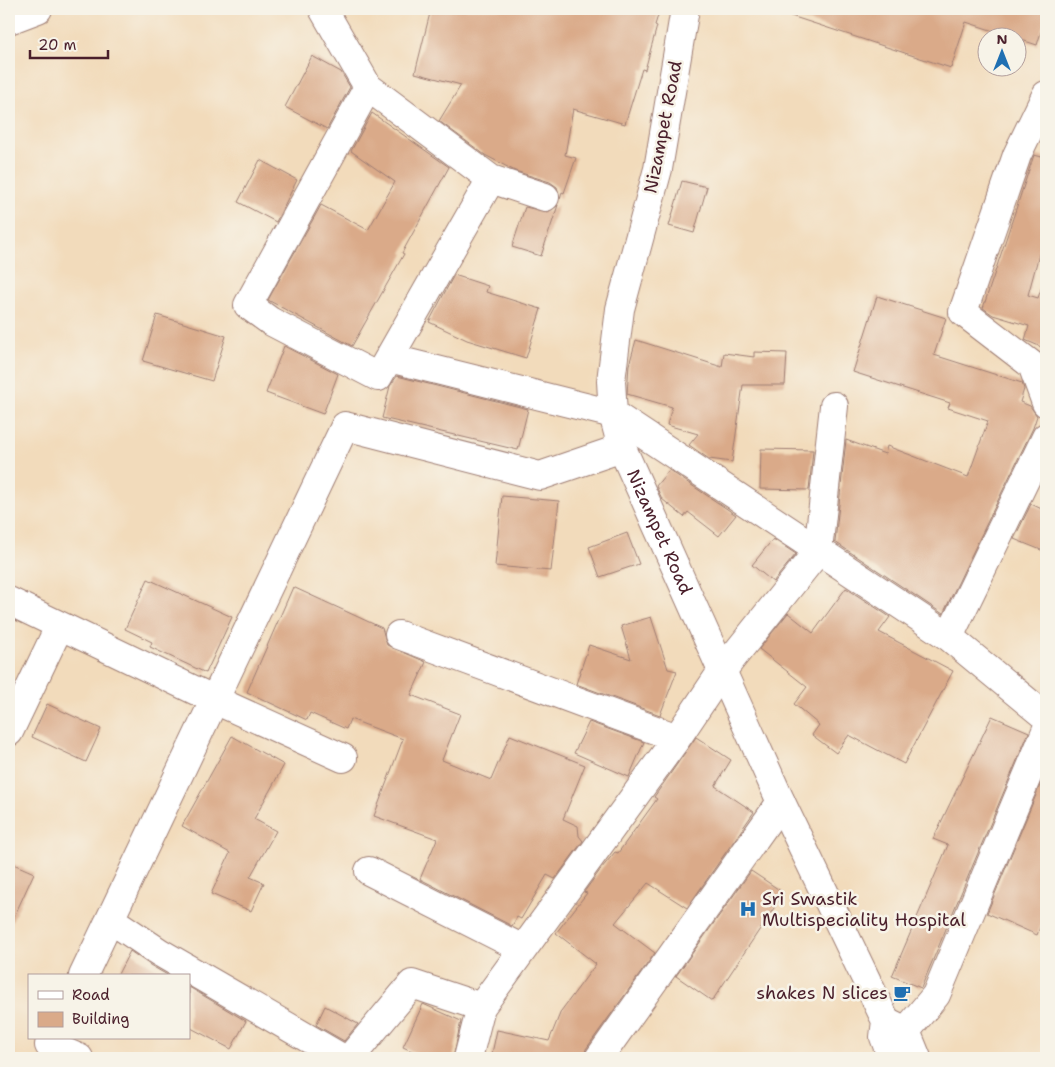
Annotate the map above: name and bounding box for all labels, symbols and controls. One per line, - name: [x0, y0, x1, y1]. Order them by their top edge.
- scale bar: [30, 28, 108, 60]
- north arrow: [978, 28, 1028, 78]
- text: N: [996, 30, 1008, 48]
- text: 20 m: [38, 35, 77, 55]
- street label: Nizampet Road: [638, 59, 688, 195]
- street label: Nizampet Road: [621, 465, 698, 598]
- place label: Sri Swastik Multispeciality Hospital: [762, 887, 966, 932]
- hospital icon: Sri Swastik Multispeciality Hospital: [738, 899, 758, 919]
- legend: [28, 974, 190, 1040]
- place label: shakes N slices: [756, 981, 888, 1005]
- cafe icon: shakes N slices: [892, 983, 912, 1003]
- text: Road: [72, 985, 110, 1005]
- text: Building: [72, 1009, 129, 1029]

